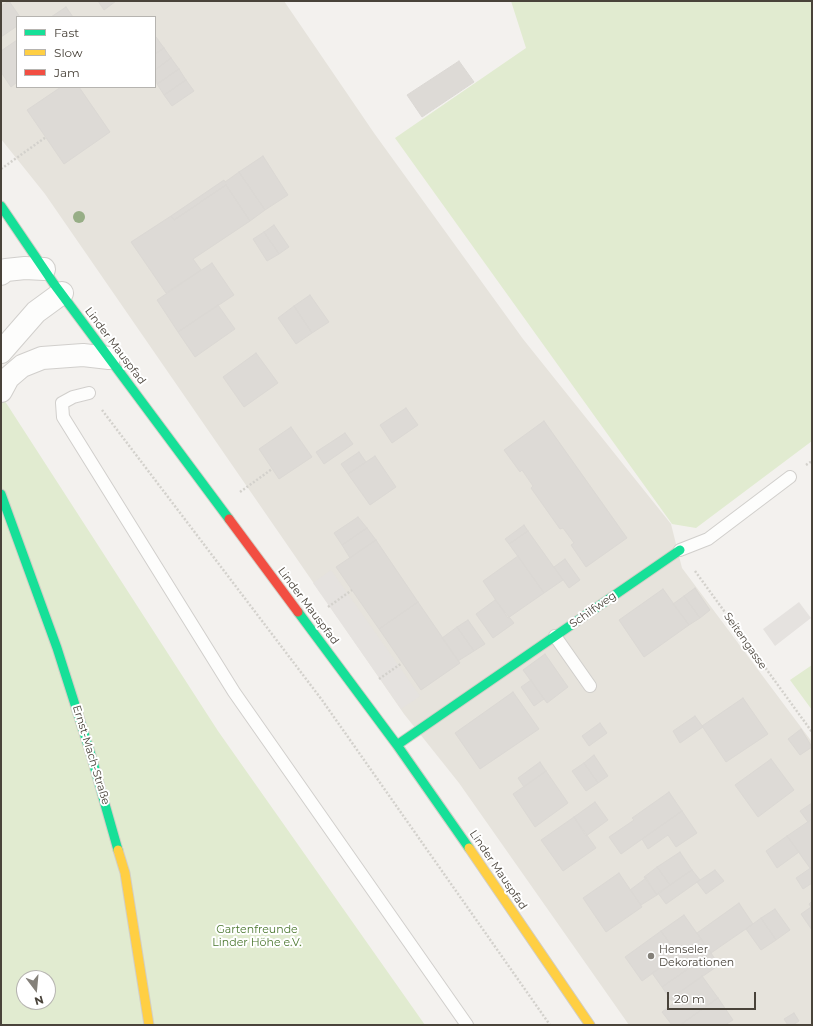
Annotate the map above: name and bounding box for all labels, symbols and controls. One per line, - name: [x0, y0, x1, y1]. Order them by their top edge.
- legend: [16, 16, 156, 88]
- text: Fast: [54, 25, 79, 40]
- text: Slow: [54, 45, 83, 60]
- text: Jam: [54, 65, 80, 80]
- street label: Linder Mauspfad: [82, 305, 148, 387]
- street label: Linder Mauspfad: [275, 565, 341, 647]
- street label: Schilfweg: [567, 589, 619, 631]
- street label: Seitengasse: [721, 610, 769, 672]
- street label: Ernst-Mach-Straße: [70, 704, 112, 806]
- street label: Linder Mauspfad: [467, 828, 529, 912]
- park label: Gartenfreunde Linder Höhe e.V.: [212, 923, 302, 949]
- place label: Henseler Dekorationen: [659, 943, 734, 969]
- marker: Henseler Dekorationen: [646, 951, 656, 961]
- north arrow: [16, 970, 56, 1010]
- scale bar: [669, 984, 758, 1010]
- text: 20 m: [674, 991, 705, 1006]
- text: N: [33, 993, 45, 1009]

